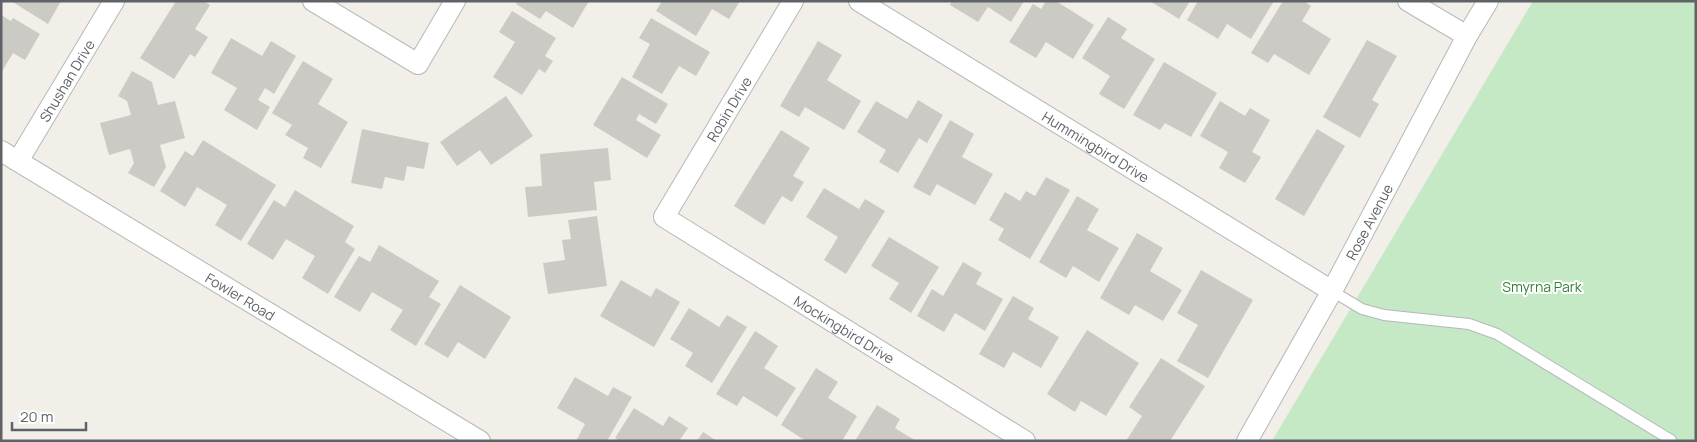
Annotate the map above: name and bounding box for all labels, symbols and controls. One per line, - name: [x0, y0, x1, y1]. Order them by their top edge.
- street label: Shushan Drive: [34, 36, 98, 125]
- street label: Robin Drive: [702, 73, 756, 145]
- street label: Hummingbird Drive: [1039, 106, 1153, 186]
- street label: Rose Avenue: [1341, 180, 1397, 263]
- street label: Fowler Road: [202, 268, 279, 324]
- park label: Smyrna Park: [1502, 277, 1583, 296]
- street label: Mockingbird Drive: [791, 291, 898, 367]
- scale bar: [12, 400, 86, 432]
- text: 20 m: [20, 406, 53, 427]

